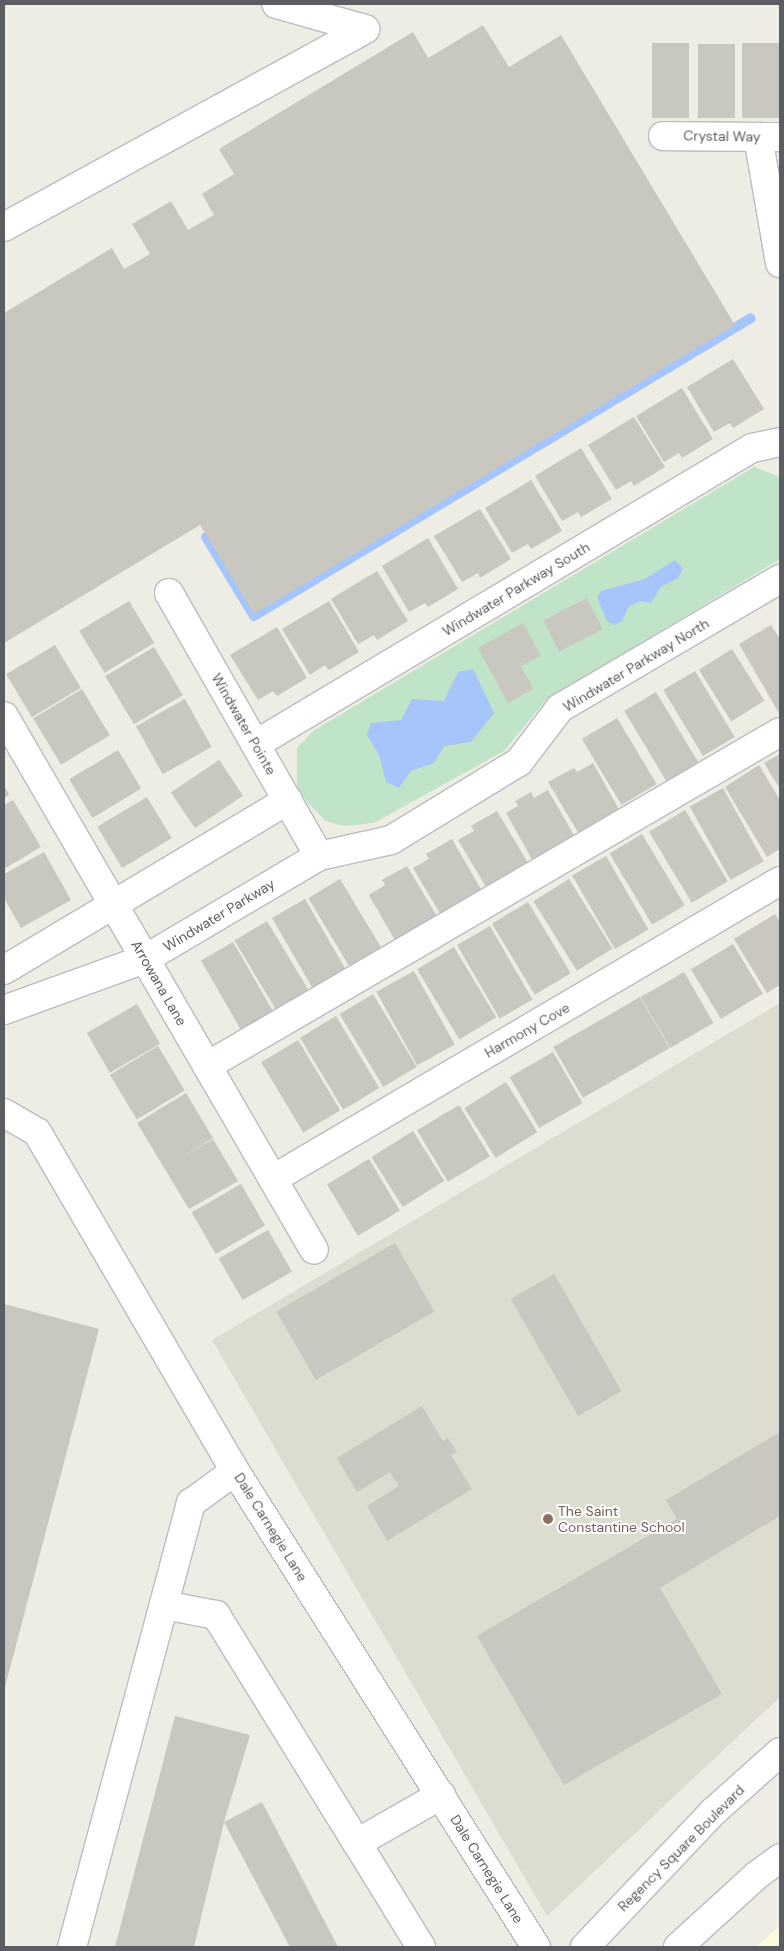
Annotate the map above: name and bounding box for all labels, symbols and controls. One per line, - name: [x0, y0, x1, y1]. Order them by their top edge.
- street label: Crystal Way: [683, 127, 761, 145]
- street label: Windwater Parkway South: [439, 538, 593, 640]
- street label: Windwater Parkway North: [560, 615, 712, 715]
- street label: Windwater Pointe: [208, 670, 280, 778]
- street label: Windwater Parkway: [160, 875, 278, 955]
- street label: Arrowana Lane: [128, 937, 190, 1029]
- street label: Harmony Cove: [481, 999, 573, 1061]
- street label: Dale Carnegie Lane: [231, 1470, 311, 1584]
- place label: The Saint Constantine School: [558, 1503, 685, 1535]
- marker: The Saint Constantine School: [542, 1513, 554, 1525]
- street label: Regency Square Boulevard: [614, 1781, 748, 1915]
- street label: Dale Carnegie Lane: [447, 1812, 527, 1926]

